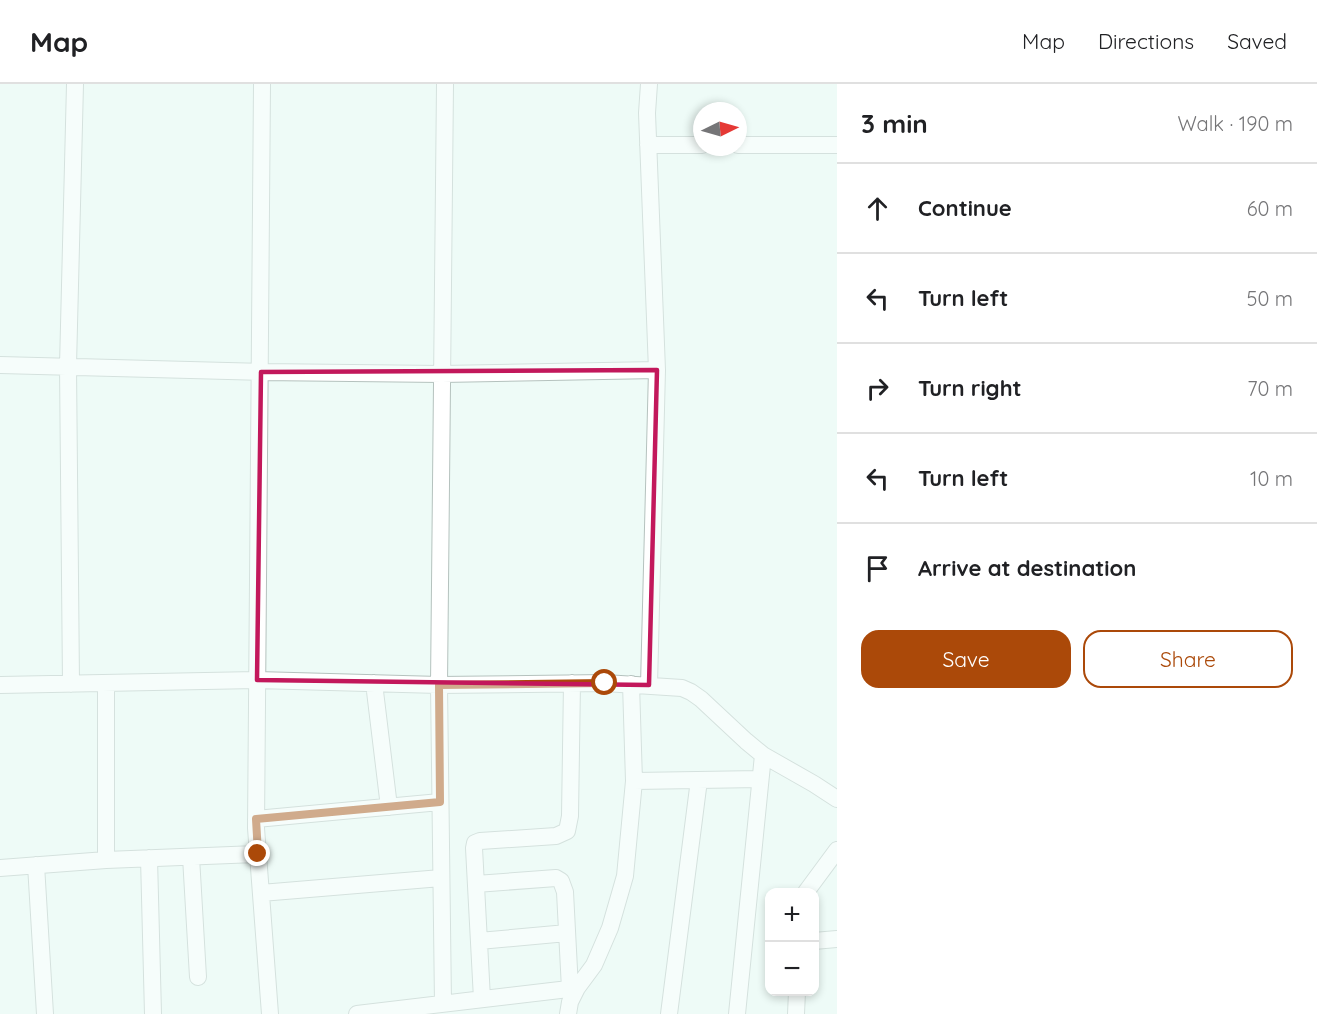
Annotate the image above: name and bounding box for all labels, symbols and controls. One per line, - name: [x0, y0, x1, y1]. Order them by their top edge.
- text: Map: [30, 24, 88, 59]
- text: Map: [1022, 28, 1065, 54]
- text: Directions: [1098, 28, 1194, 54]
- text: Saved: [1227, 28, 1287, 54]
- north arrow: [693, 102, 747, 156]
- text: 3 min: [861, 107, 928, 140]
- text: Walk · 190 m: [1177, 111, 1293, 136]
- icon: ahead: [861, 192, 894, 225]
- text: Continue: [918, 194, 1012, 222]
- text: 60 m: [1247, 196, 1293, 221]
- icon: left: [861, 282, 894, 315]
- text: Turn left: [918, 284, 1008, 312]
- text: 50 m: [1247, 286, 1293, 311]
- icon: right: [861, 372, 894, 405]
- text: Turn right: [918, 374, 1022, 402]
- text: 70 m: [1247, 376, 1293, 401]
- icon: left: [861, 462, 894, 495]
- text: Turn left: [918, 464, 1008, 492]
- text: 10 m: [1250, 466, 1293, 491]
- icon: arrive: [861, 552, 894, 585]
- text: Arrive at destination: [918, 554, 1136, 582]
- button: Save: [861, 630, 1071, 688]
- button: Share: [1083, 630, 1293, 688]
- route start: [591, 669, 617, 695]
- route end: [244, 840, 270, 866]
- map controls: [765, 888, 819, 996]
- button: +: [765, 888, 819, 942]
- button: −: [765, 942, 819, 996]

